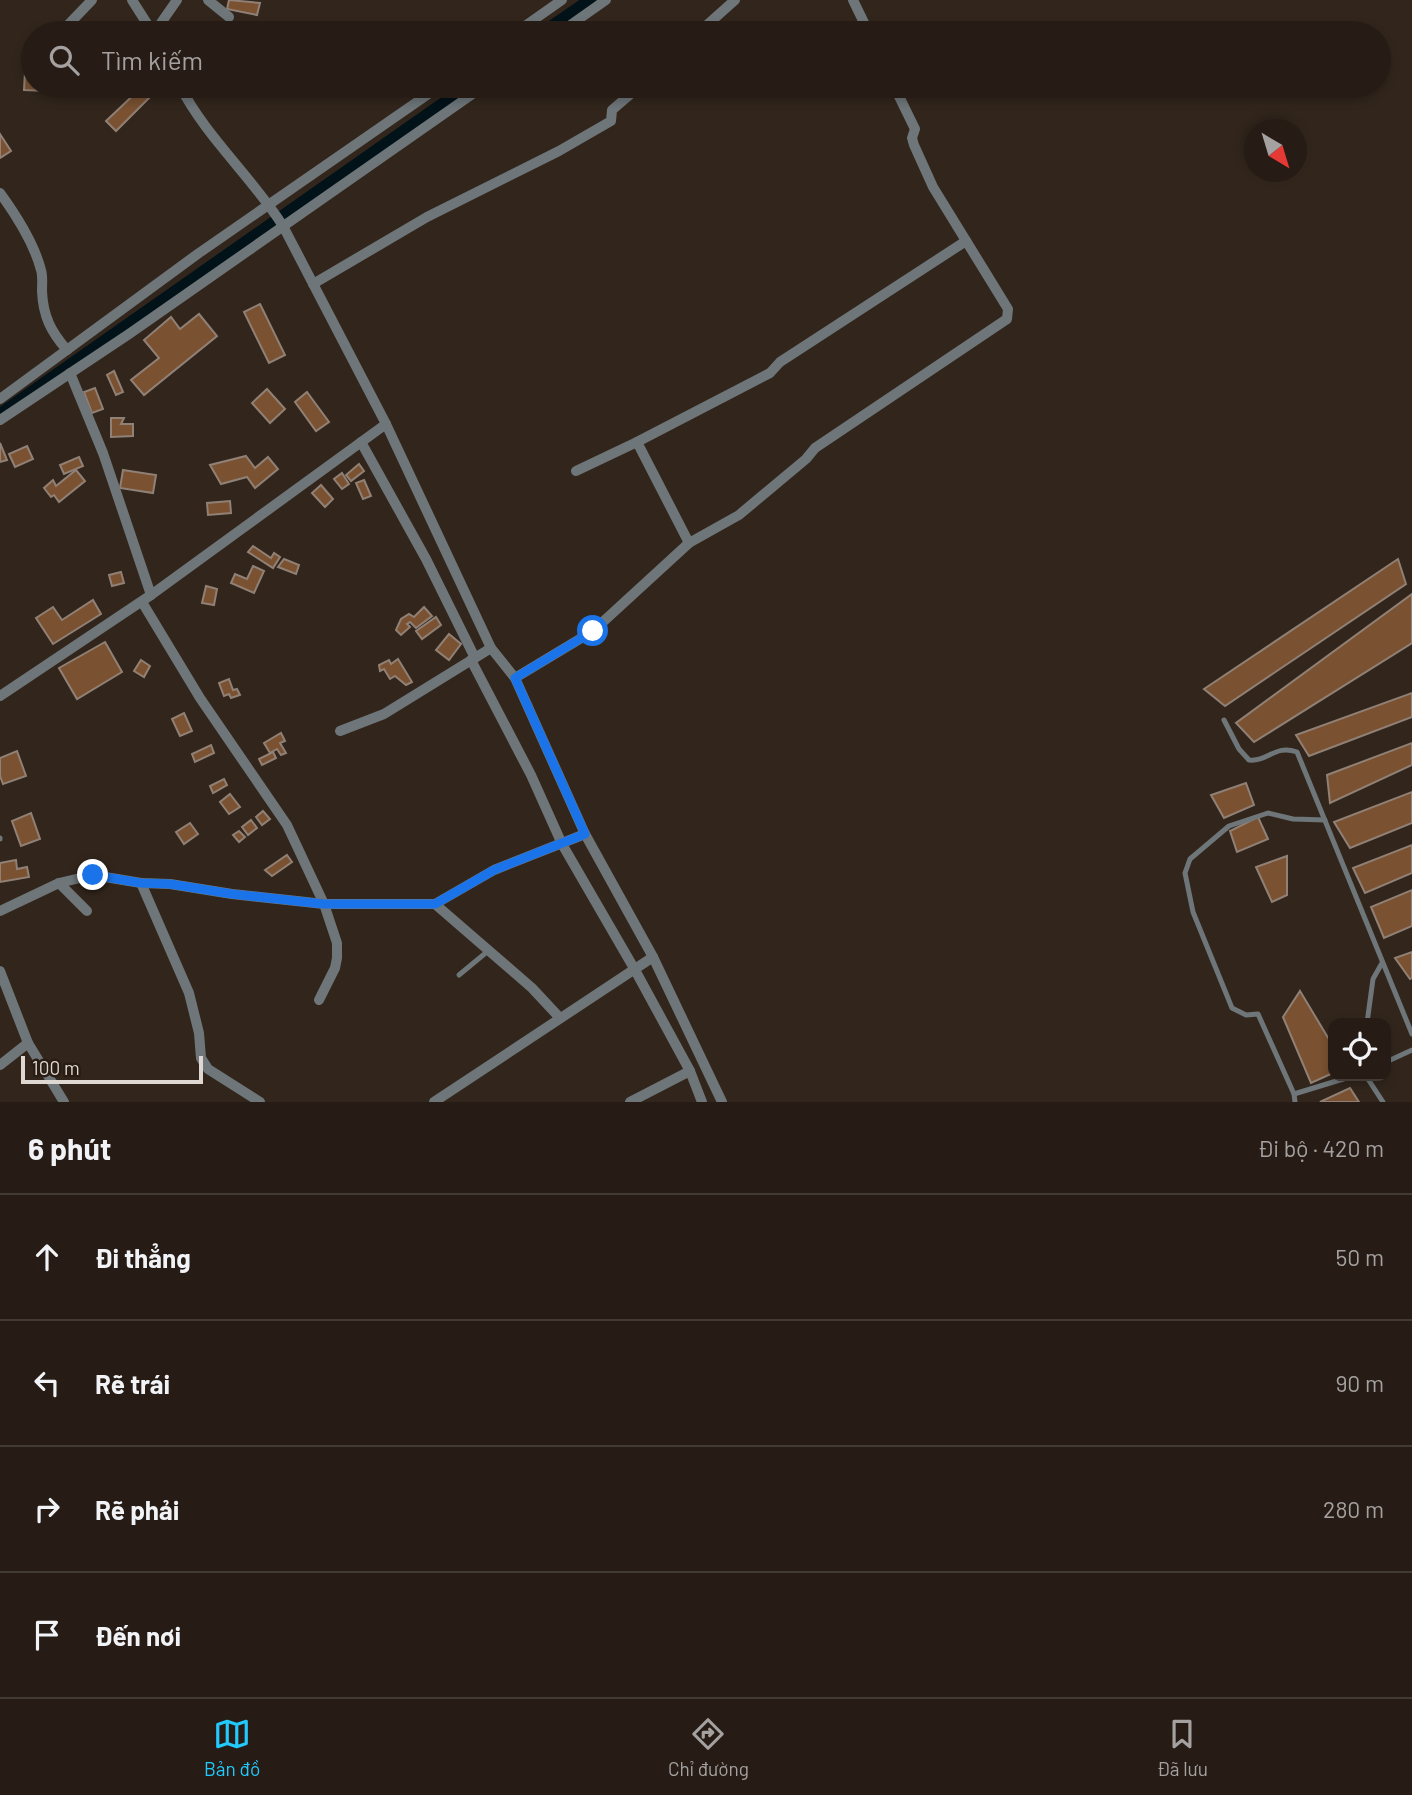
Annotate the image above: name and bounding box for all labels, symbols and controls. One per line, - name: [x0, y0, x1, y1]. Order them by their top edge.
- search box: [21, 21, 1391, 98]
- icon: search: [45, 41, 83, 79]
- text: Tìm kiếm: [101, 44, 203, 75]
- north arrow: [1244, 119, 1307, 182]
- route start: [577, 615, 608, 646]
- route end: [77, 859, 108, 890]
- map controls: [1328, 1018, 1391, 1081]
- button: locate: [1328, 1018, 1391, 1081]
- scale bar: [21, 1053, 203, 1085]
- text: 100 m: [32, 1056, 80, 1079]
- text: 6 phút: [28, 1130, 111, 1166]
- text: Đi bộ · 420 m: [1257, 1134, 1384, 1162]
- icon: ahead: [28, 1238, 66, 1276]
- text: Đi thẳng: [95, 1242, 191, 1273]
- text: 50 m: [1336, 1243, 1384, 1271]
- icon: left: [28, 1364, 66, 1402]
- text: Rẽ trái: [95, 1368, 170, 1399]
- text: 90 m: [1335, 1369, 1384, 1397]
- icon: right: [28, 1490, 66, 1528]
- text: Rẽ phải: [95, 1494, 179, 1525]
- text: 280 m: [1323, 1495, 1384, 1523]
- icon: arrive: [28, 1616, 66, 1654]
- text: Đến nơi: [95, 1620, 181, 1651]
- tab: Bản đồ: [204, 1715, 260, 1780]
- tab: Chỉ đường: [668, 1715, 749, 1780]
- tab: Đã lưu: [1157, 1715, 1208, 1780]

